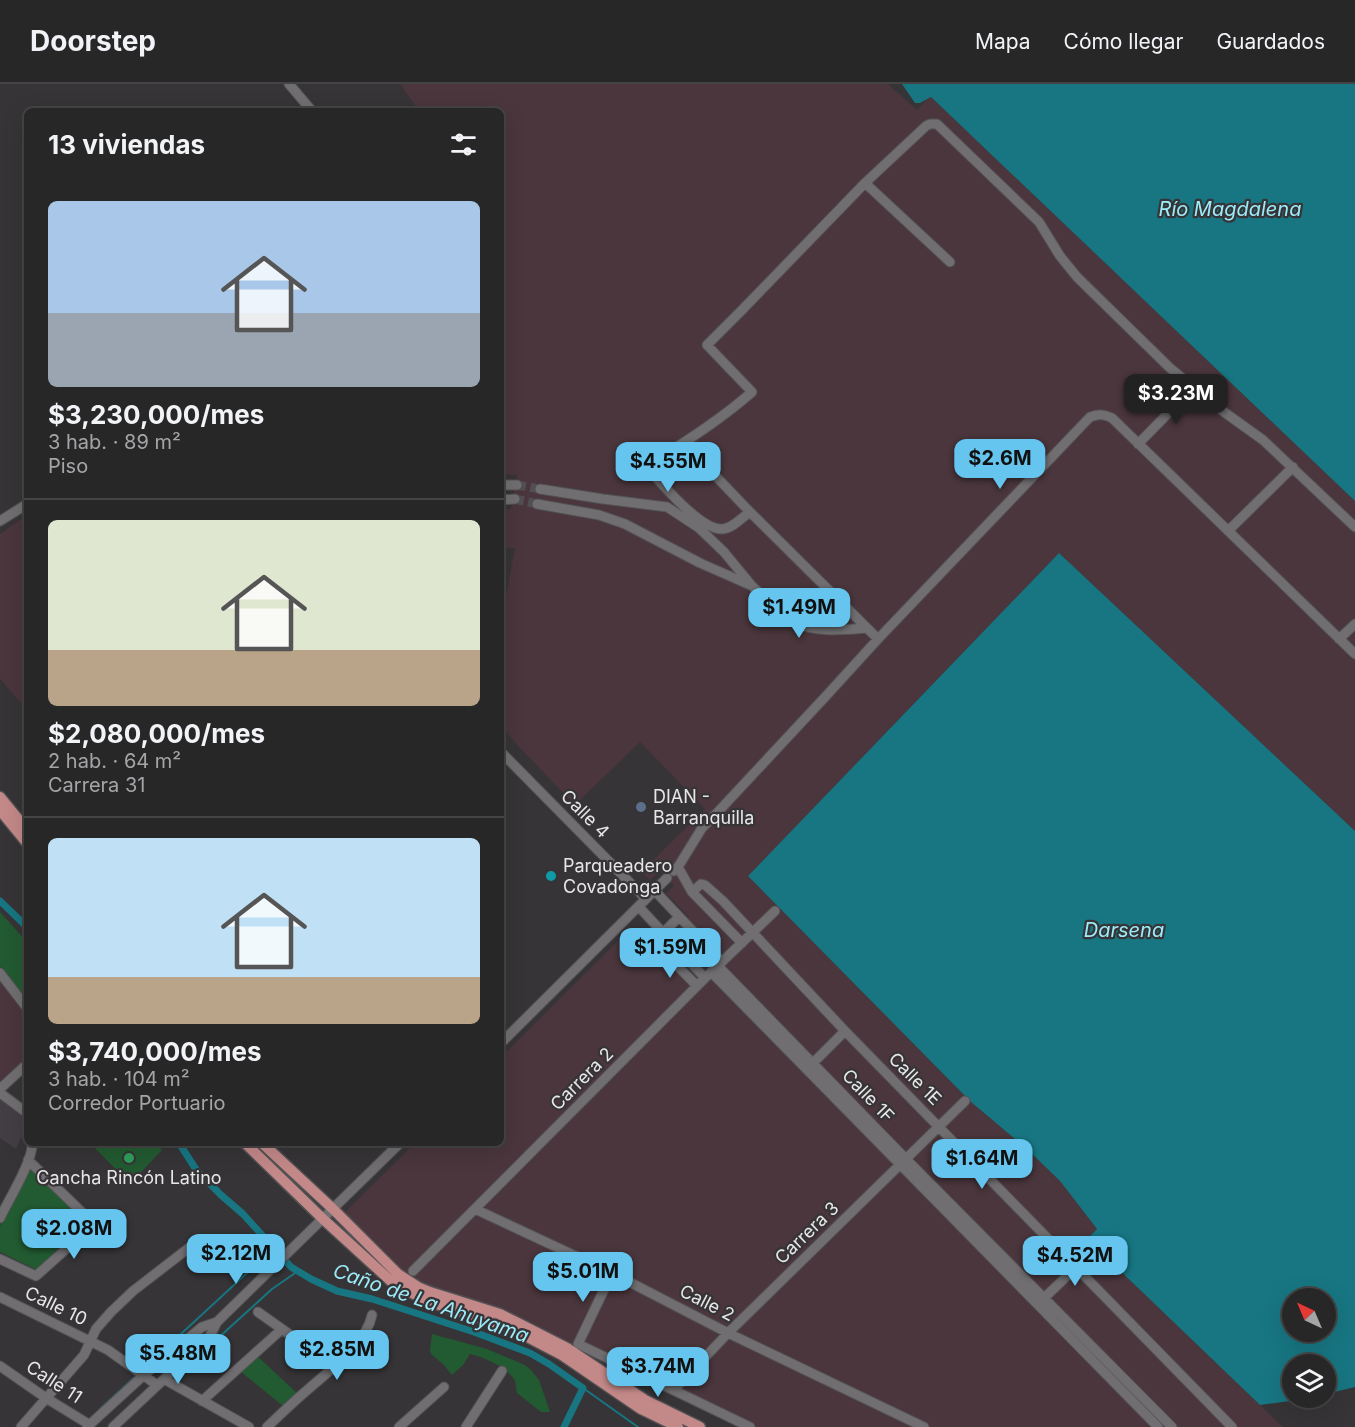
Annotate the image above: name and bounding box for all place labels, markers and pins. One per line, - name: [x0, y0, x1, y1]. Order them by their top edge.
- pin: $3.23M: [1127, 374, 1225, 425]
- pin: $2.6M: [958, 439, 1042, 490]
- pin: $4.55M: [619, 442, 717, 493]
- pin: $1.49M: [750, 588, 848, 639]
- place label: DIAN - Barranquilla: [653, 786, 754, 828]
- marker: DIAN - Barranquilla: [634, 800, 648, 814]
- place label: Parqueadero Covadonga: [563, 855, 672, 897]
- marker: Parqueadero Covadonga: [544, 869, 558, 883]
- pin: $1.59M: [621, 928, 719, 979]
- pin: $1.64M: [933, 1139, 1031, 1190]
- marker: Cancha Rincón Latino: [122, 1151, 136, 1165]
- place label: Cancha Rincón Latino: [36, 1167, 222, 1188]
- pin: $2.08M: [25, 1209, 123, 1260]
- pin: $2.12M: [187, 1234, 285, 1285]
- pin: $4.52M: [1026, 1236, 1124, 1287]
- pin: $5.01M: [534, 1252, 632, 1303]
- pin: $2.85M: [288, 1330, 386, 1381]
- pin: $5.48M: [129, 1334, 227, 1385]
- pin: $3.74M: [609, 1347, 707, 1398]

